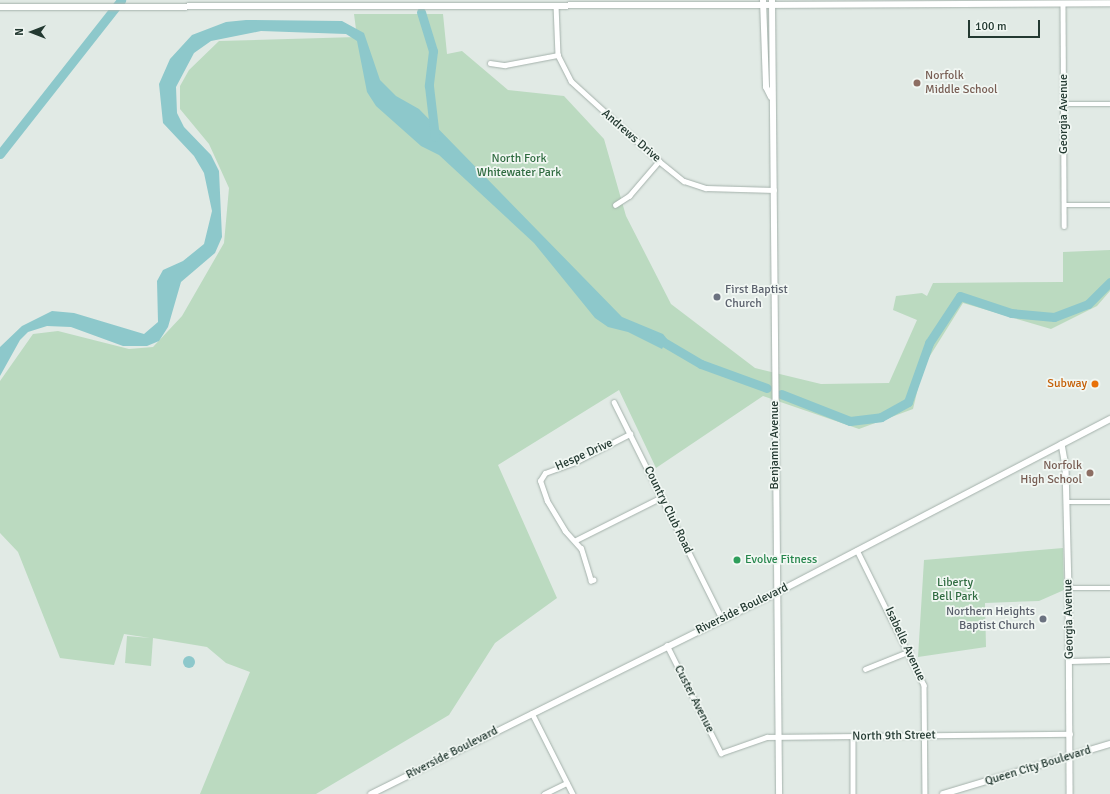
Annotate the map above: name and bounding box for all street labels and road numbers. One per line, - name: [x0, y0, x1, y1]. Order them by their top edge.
- street label: Georgia Avenue: [1057, 74, 1071, 154]
- street label: Andrews Drive: [598, 106, 664, 166]
- street label: Benjamin Avenue: [768, 401, 782, 489]
- street label: Hespe Drive: [553, 436, 615, 474]
- street label: Country Club Road: [641, 464, 695, 556]
- street label: Georgia Avenue: [1061, 579, 1077, 659]
- street label: Riverside Boulevard: [693, 580, 791, 638]
- street label: Isabelle Avenue: [882, 605, 928, 683]
- street label: Custer Avenue: [671, 663, 717, 735]
- street label: Riverside Boulevard: [404, 724, 500, 782]
- street label: North 9th Street: [852, 728, 936, 744]
- street label: Queen City Boulevard: [983, 743, 1093, 789]

